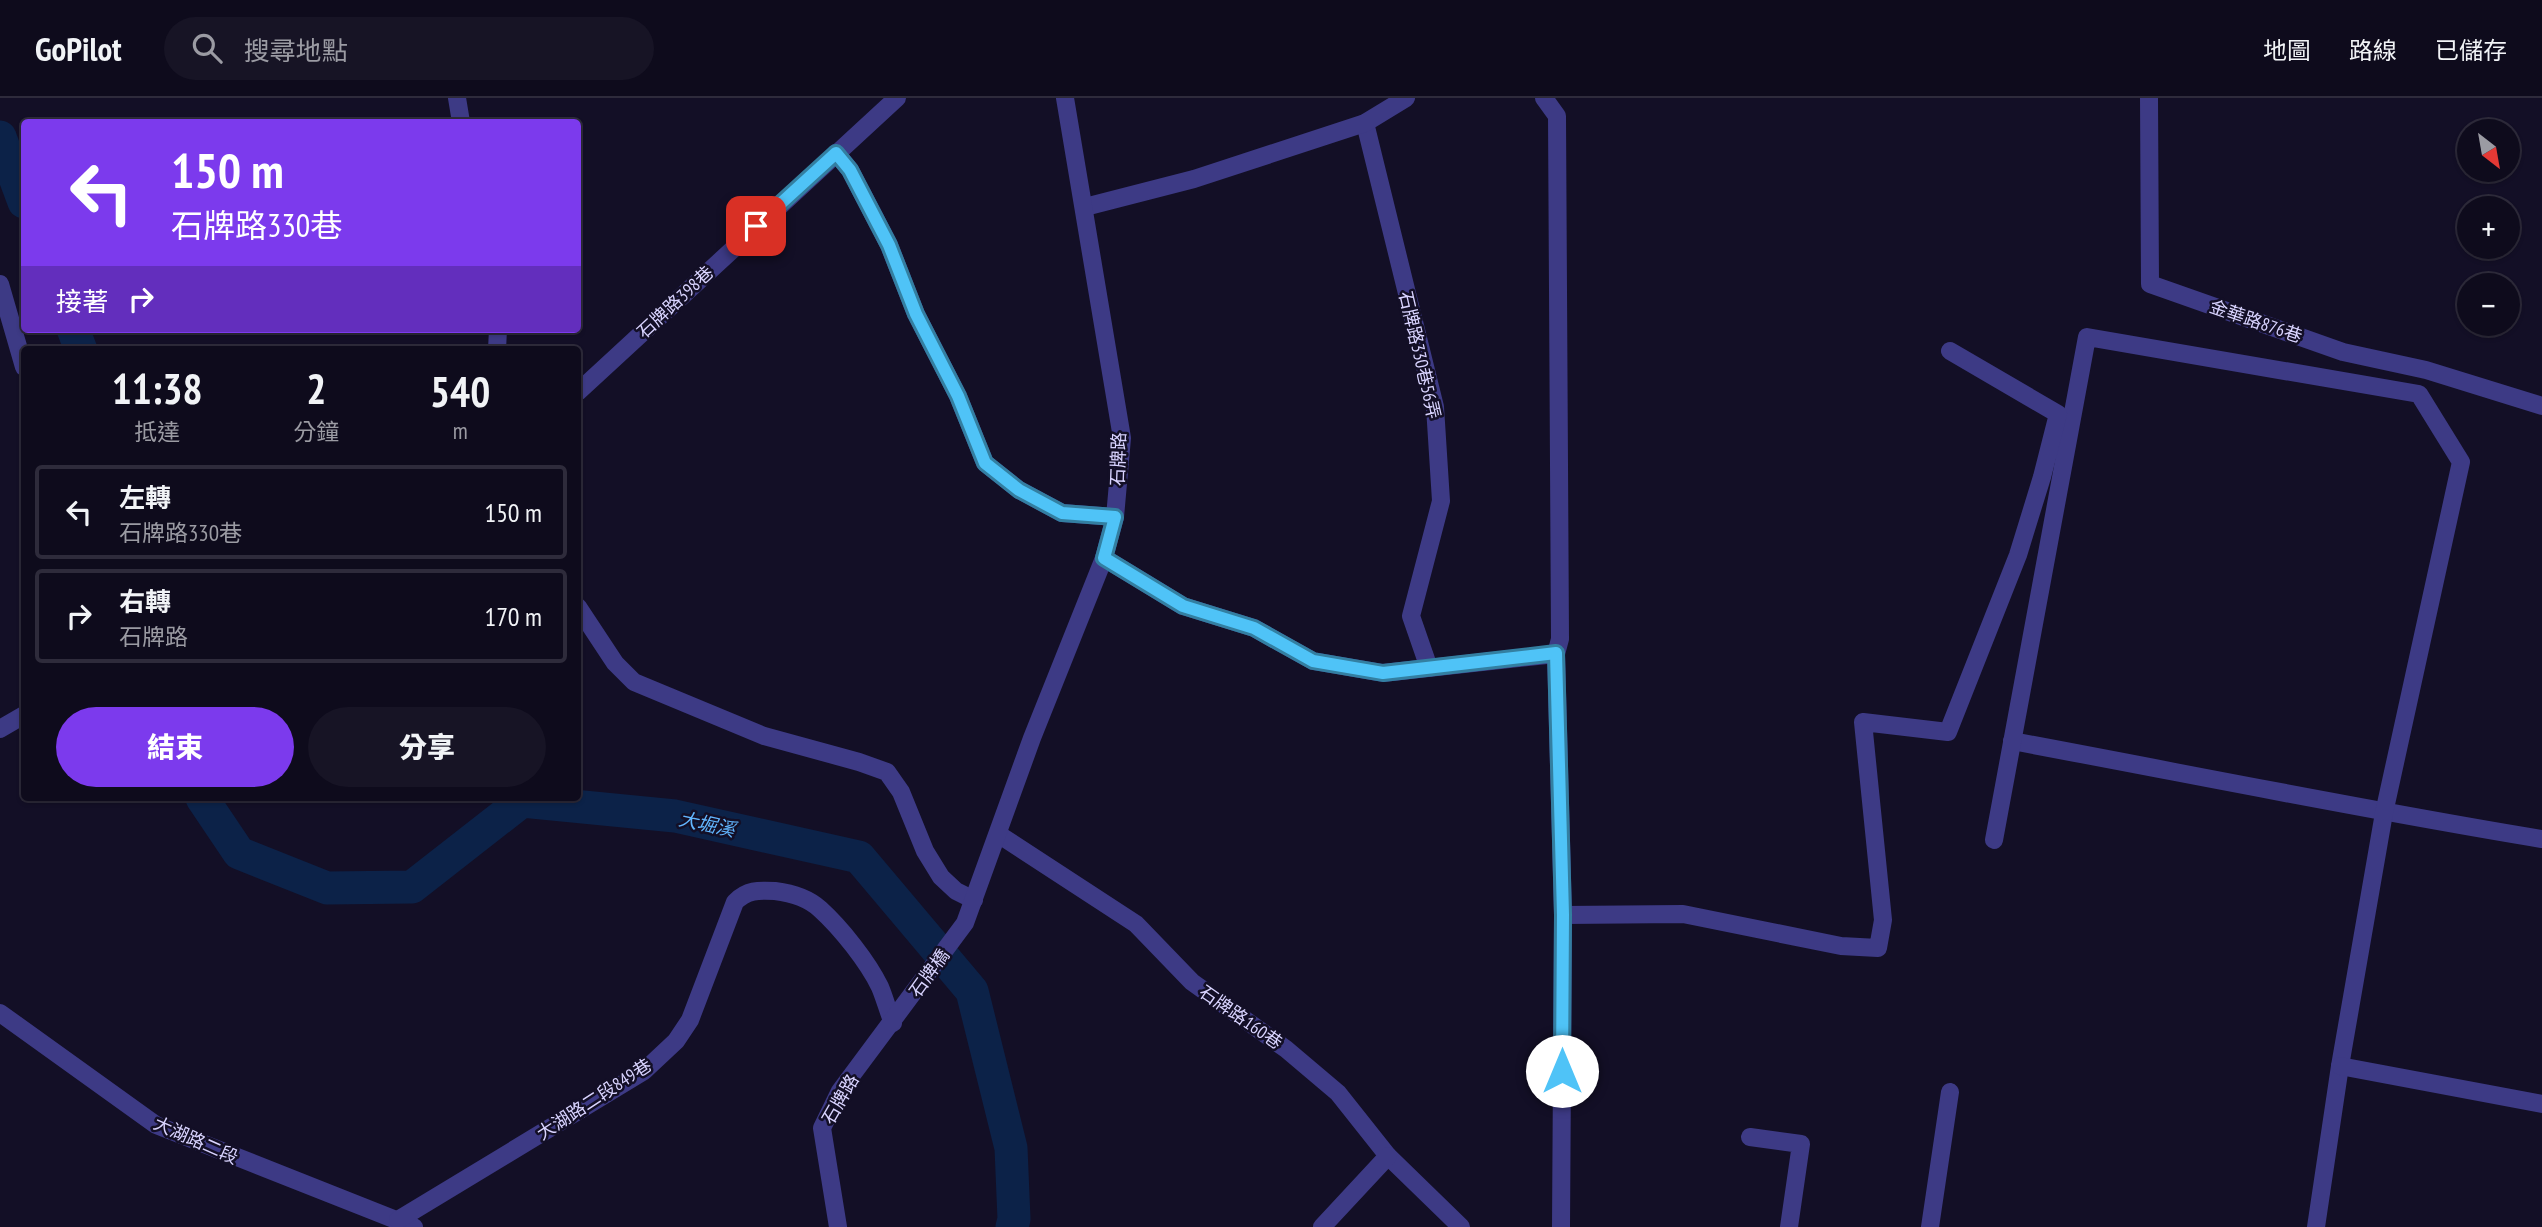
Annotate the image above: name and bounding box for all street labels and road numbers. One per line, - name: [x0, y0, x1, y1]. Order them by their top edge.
- street label: 石牌路398巷: [632, 261, 718, 343]
- street label: 石牌路330巷56弄: [1394, 289, 1446, 421]
- street label: 金華路876巷: [2207, 294, 2305, 348]
- street label: 石牌路: [1106, 432, 1130, 486]
- street label: 石牌橋: [904, 944, 954, 1002]
- street label: 石牌路160巷: [1195, 980, 1287, 1054]
- street label: 大湖路二段849巷: [532, 1053, 656, 1145]
- street label: 石牌路: [817, 1070, 863, 1128]
- street label: 大湖路二段: [150, 1111, 242, 1169]

